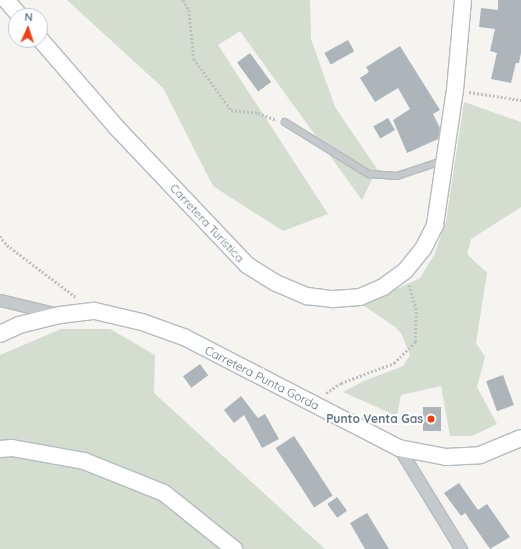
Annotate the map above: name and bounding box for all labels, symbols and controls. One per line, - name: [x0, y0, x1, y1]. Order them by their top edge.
- north arrow: [8, 8, 48, 48]
- text: N: [24, 10, 33, 24]
- street label: Carretera Turística: [167, 181, 247, 265]
- street label: Carretera Punta Gorda: [202, 343, 322, 413]
- place label: Punto Venta Gas: [326, 412, 423, 426]
- marker: Punto Venta Gas: [426, 414, 436, 424]

